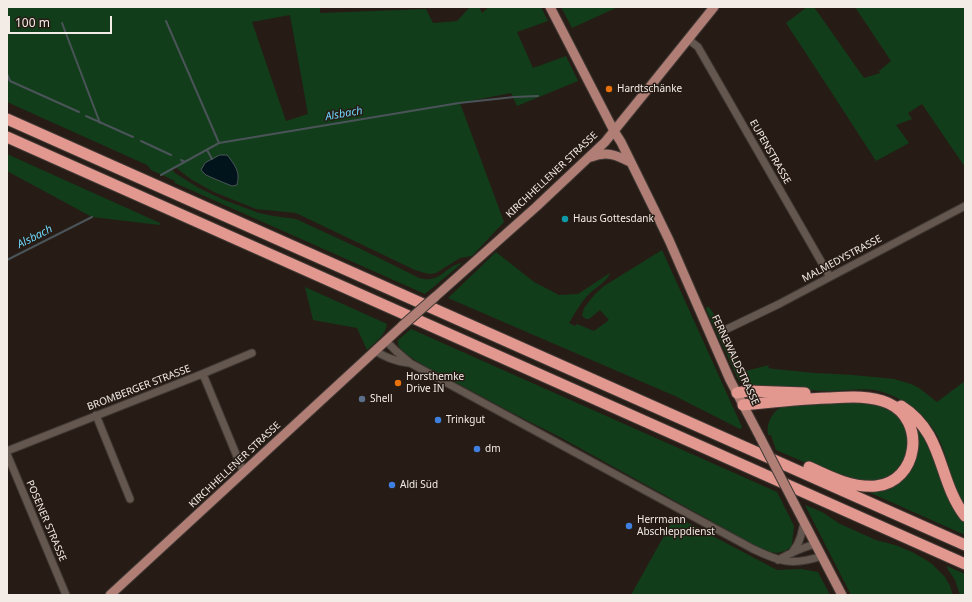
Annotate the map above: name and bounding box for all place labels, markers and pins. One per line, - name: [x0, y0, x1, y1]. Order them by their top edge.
- place label: Hardtschänke: [617, 83, 682, 95]
- marker: Hardtschänke: [604, 84, 614, 94]
- place label: Haus Gottesdank: [573, 213, 654, 225]
- marker: Haus Gottesdank: [560, 214, 570, 224]
- place label: Horsthemke Drive IN: [406, 371, 464, 394]
- marker: Horsthemke Drive IN: [393, 378, 403, 388]
- place label: Shell: [370, 393, 392, 405]
- marker: Shell: [357, 394, 367, 404]
- place label: Trinkgut: [446, 414, 485, 426]
- marker: Trinkgut: [433, 415, 443, 425]
- place label: dm: [485, 443, 500, 455]
- marker: dm: [472, 444, 482, 454]
- place label: Aldi Süd: [400, 479, 438, 491]
- marker: Aldi Süd: [387, 480, 397, 490]
- place label: Herrmann Abschleppdienst: [637, 514, 715, 538]
- marker: Herrmann Abschleppdienst: [624, 521, 634, 531]

